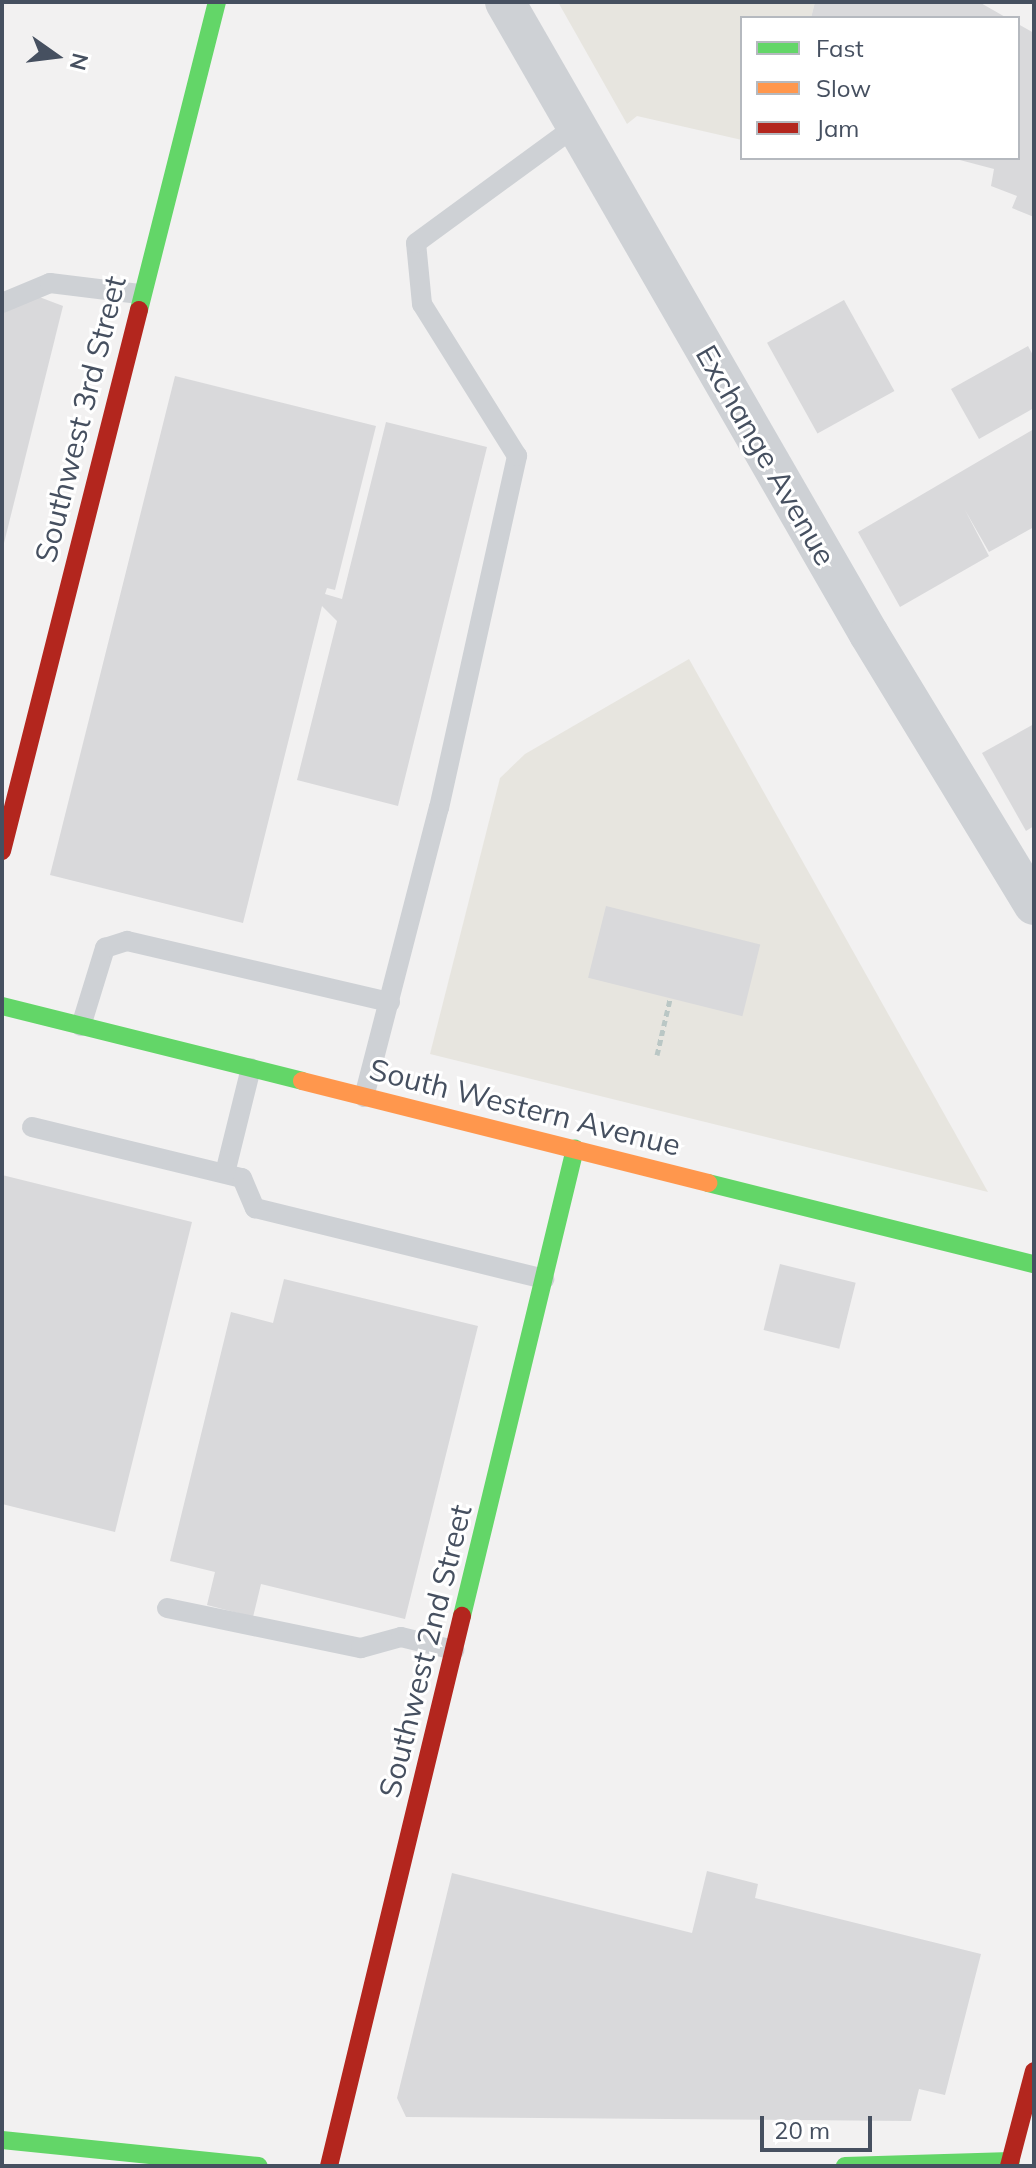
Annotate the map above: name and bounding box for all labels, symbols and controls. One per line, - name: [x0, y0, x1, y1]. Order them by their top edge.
- north arrow: [16, 16, 96, 96]
- legend: [740, 16, 1020, 160]
- text: Fast: [816, 33, 864, 63]
- text: N: [64, 50, 95, 73]
- text: Slow: [816, 73, 871, 103]
- text: Jam: [816, 113, 859, 143]
- street label: Southwest 3rd Street: [27, 272, 133, 566]
- street label: Exchange Avenue: [688, 339, 844, 571]
- street label: South Western Avenue: [366, 1051, 684, 1163]
- street label: Southwest 2nd Street: [371, 1501, 479, 1801]
- scale bar: [764, 2100, 876, 2150]
- text: 20 m: [774, 2115, 830, 2145]

